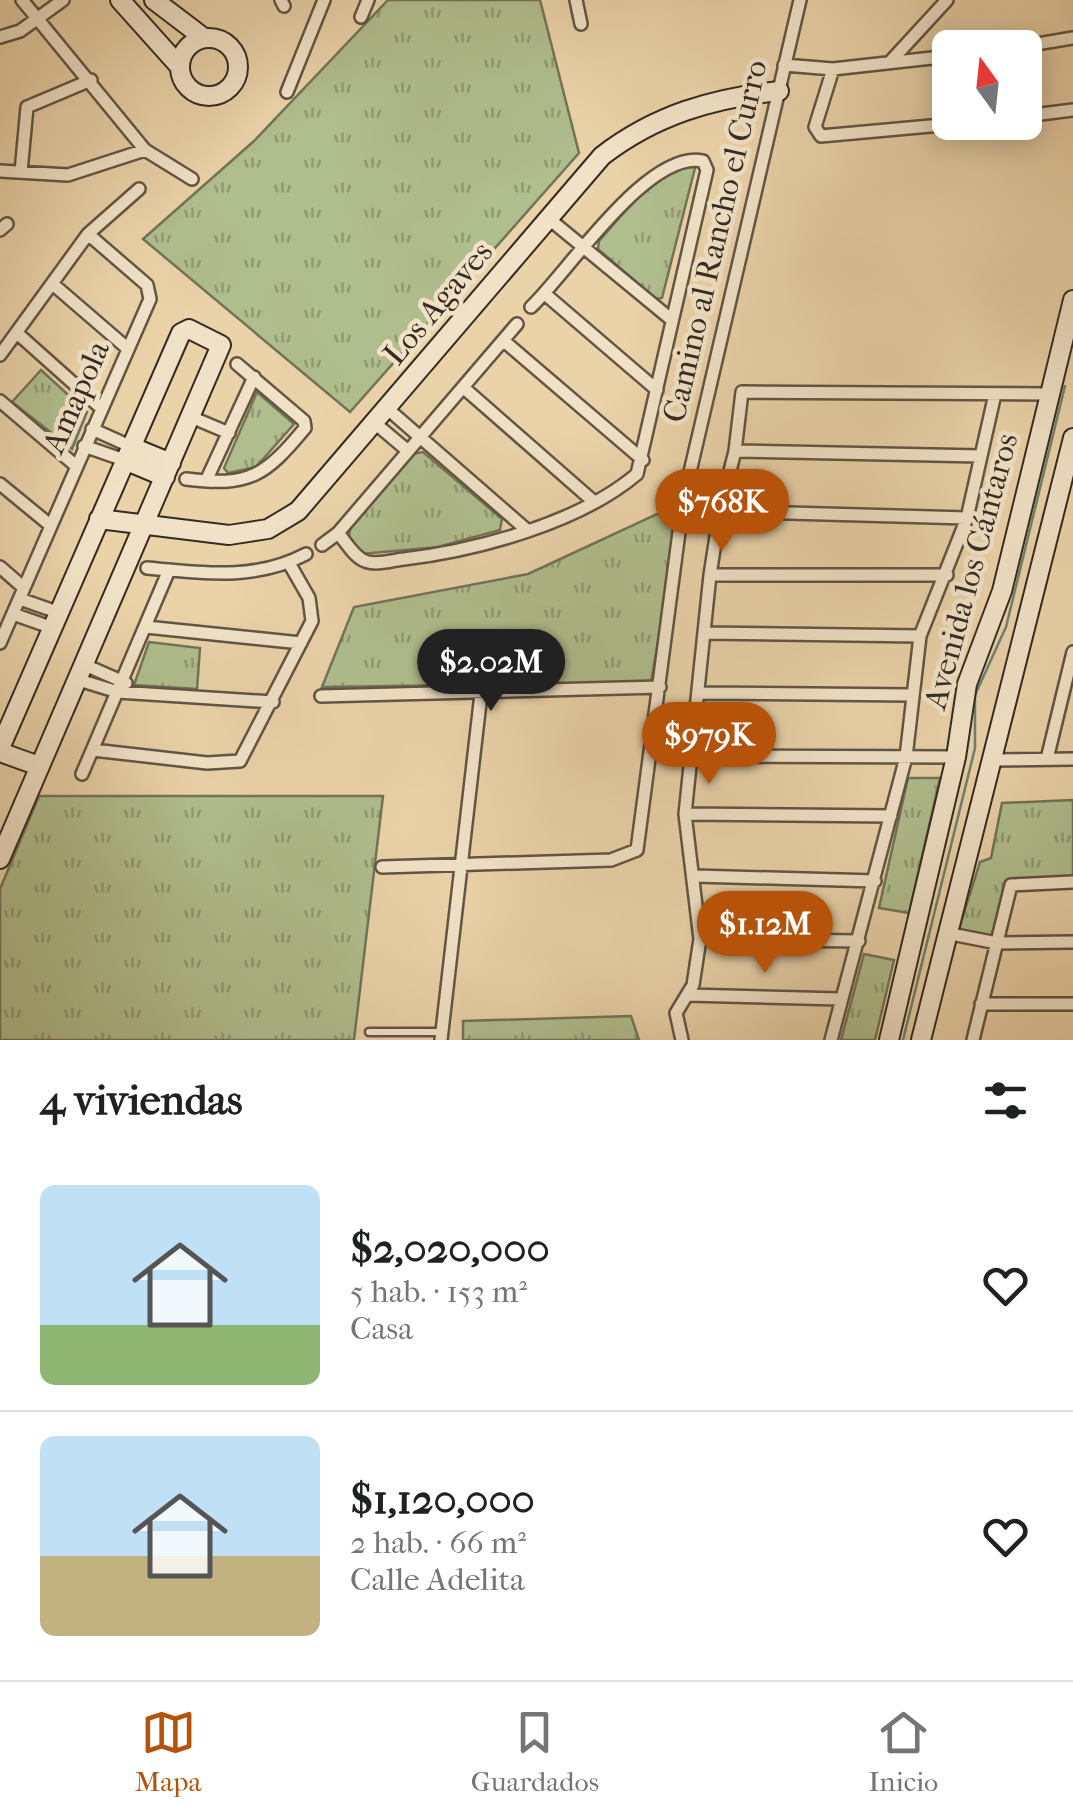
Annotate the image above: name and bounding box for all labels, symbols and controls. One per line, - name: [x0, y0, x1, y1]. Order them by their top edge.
- north arrow: [932, 30, 1042, 140]
- map controls: [932, 30, 1042, 140]
- street label: Camino al Rancho el Curro: [655, 56, 775, 426]
- street label: Los Agaves: [376, 234, 500, 372]
- street label: Amapola: [34, 334, 118, 461]
- street label: Avenida los Cántaros: [916, 429, 1026, 715]
- pin: $768K: [652, 469, 792, 554]
- text: $768K: [677, 483, 767, 520]
- pin: $2.02M: [410, 629, 572, 714]
- text: $2.02M: [439, 643, 543, 680]
- pin: $979K: [639, 702, 779, 787]
- text: $979K: [664, 716, 754, 753]
- pin: $1.12M: [684, 891, 846, 976]
- text: $1.12M: [719, 905, 811, 942]
- icon: filters: [978, 1073, 1033, 1128]
- text: 4 viviendas: [40, 1076, 243, 1125]
- text: $2,020,000: [350, 1224, 550, 1273]
- icon: home: [120, 1225, 240, 1345]
- icon: heart: [978, 1258, 1033, 1313]
- text: 5 hab. · 153 m²: [350, 1273, 527, 1310]
- text: Casa: [350, 1310, 413, 1347]
- text: $1,120,000: [350, 1475, 535, 1524]
- icon: home: [120, 1476, 240, 1596]
- icon: heart: [978, 1509, 1033, 1564]
- text: 2 hab. · 66 m²: [350, 1524, 526, 1561]
- text: Calle Adelita: [350, 1561, 525, 1598]
- tab: Mapa: [135, 1705, 201, 1798]
- tab: Guardados: [471, 1705, 599, 1798]
- tab: Inicio: [868, 1705, 938, 1798]

